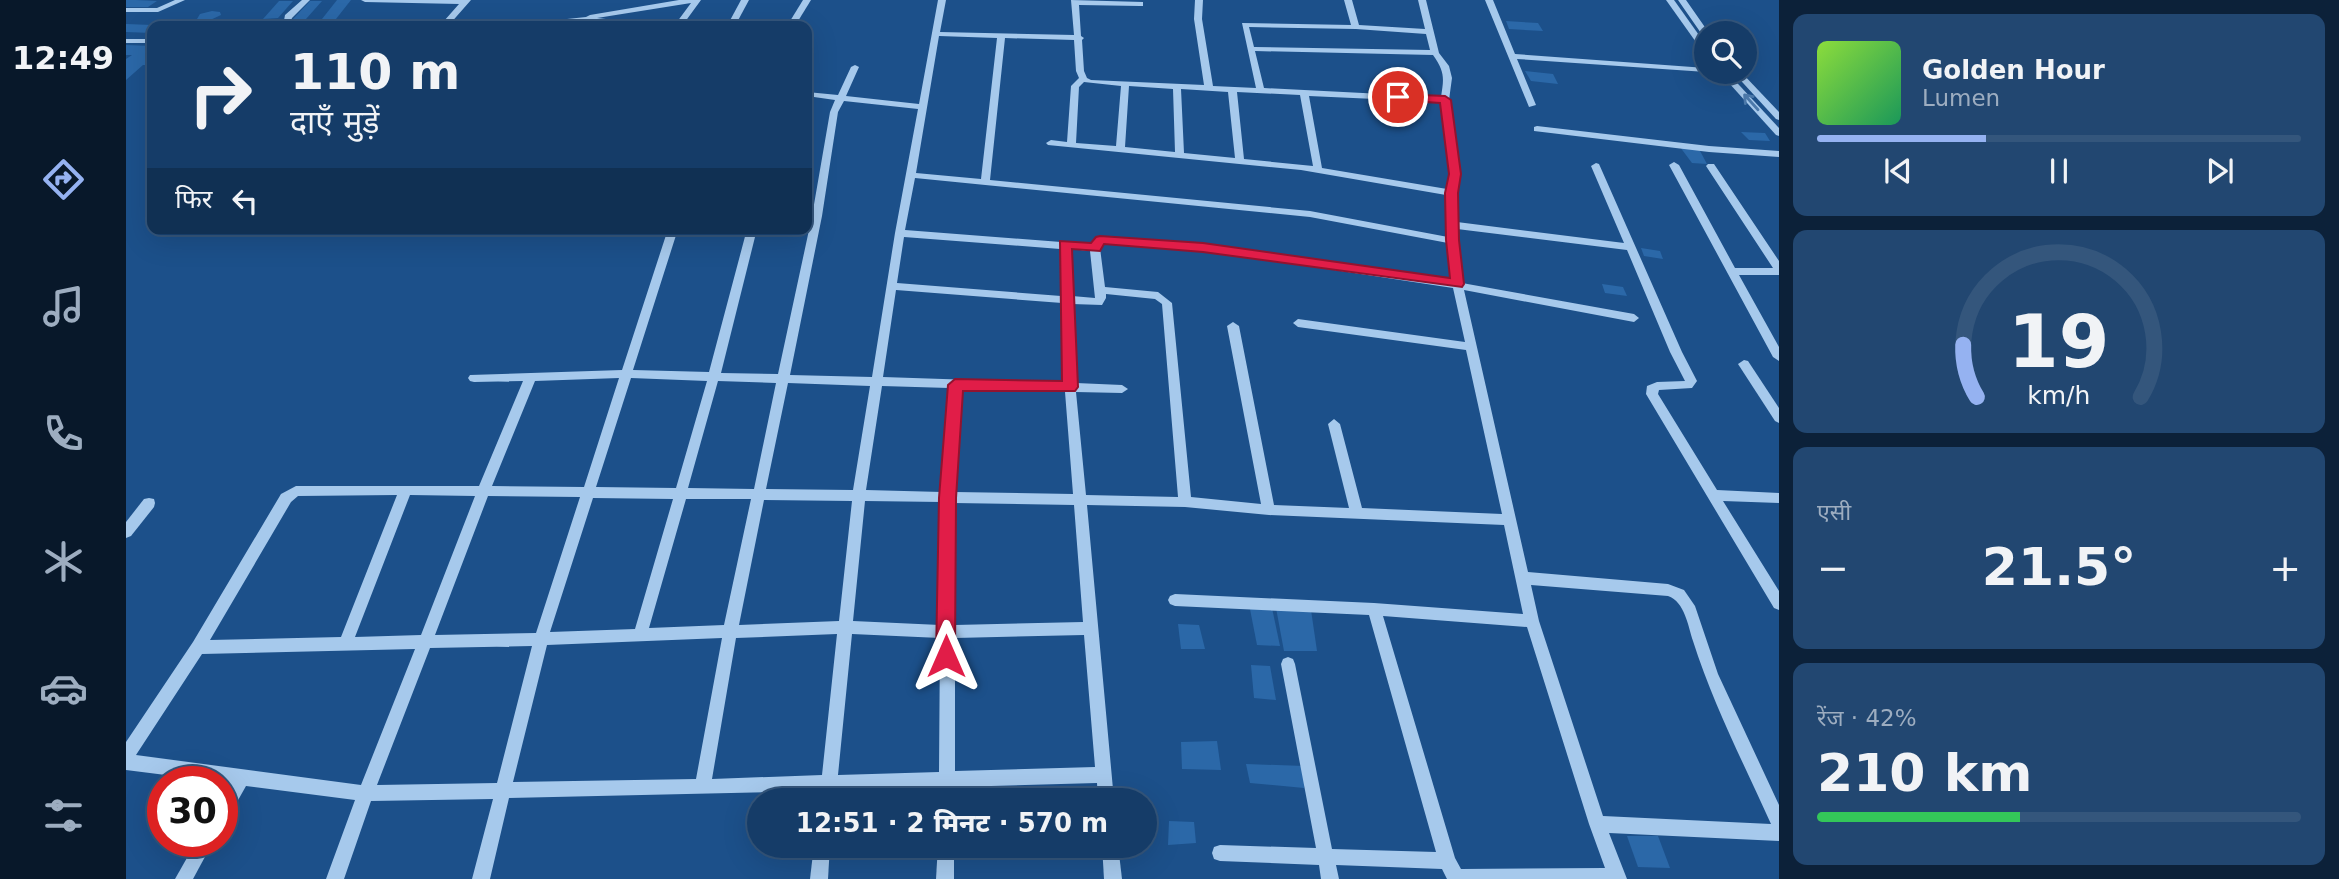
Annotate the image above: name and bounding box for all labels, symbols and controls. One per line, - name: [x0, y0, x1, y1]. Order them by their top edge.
- map controls: [1694, 21, 1757, 84]
- button: search: [1694, 21, 1757, 84]
- text: 12:49: [12, 39, 114, 77]
- text: 110 m: [290, 44, 460, 101]
- icon: right: [175, 49, 266, 140]
- text: Golden Hour: [1922, 55, 2105, 85]
- pin: [1368, 67, 1428, 127]
- icon: arrive: [1379, 78, 1417, 116]
- text: Lumen: [1922, 85, 2000, 111]
- one-way arrow: [1744, 94, 1760, 112]
- text: दाएँ मुड़ें: [290, 103, 379, 141]
- icon: previous: [1879, 152, 1917, 190]
- icon: pause: [2040, 152, 2078, 190]
- icon: next: [2201, 152, 2239, 190]
- icon: directions: [39, 155, 88, 204]
- icon: left: [226, 182, 264, 220]
- text: फिर: [175, 184, 212, 214]
- icon: music: [39, 282, 88, 331]
- text: 19: [2008, 300, 2110, 385]
- text: km/h: [2027, 381, 2091, 410]
- icon: phone: [39, 409, 88, 458]
- text: एसी: [1817, 499, 1851, 525]
- icon: climate: [39, 537, 88, 586]
- text: 21.5°: [1982, 537, 2136, 597]
- text: −: [1817, 546, 1849, 590]
- text: +: [2269, 546, 2301, 590]
- position arrow: [909, 619, 983, 693]
- icon: car: [39, 664, 88, 713]
- text: रेंज · 42%: [1817, 705, 1917, 731]
- text: 210 km: [1817, 743, 2032, 803]
- speed limit sign: 30: [147, 766, 238, 857]
- icon: filters: [39, 791, 88, 840]
- text: 12:51 · 2 मिनट · 570 m: [796, 808, 1108, 838]

